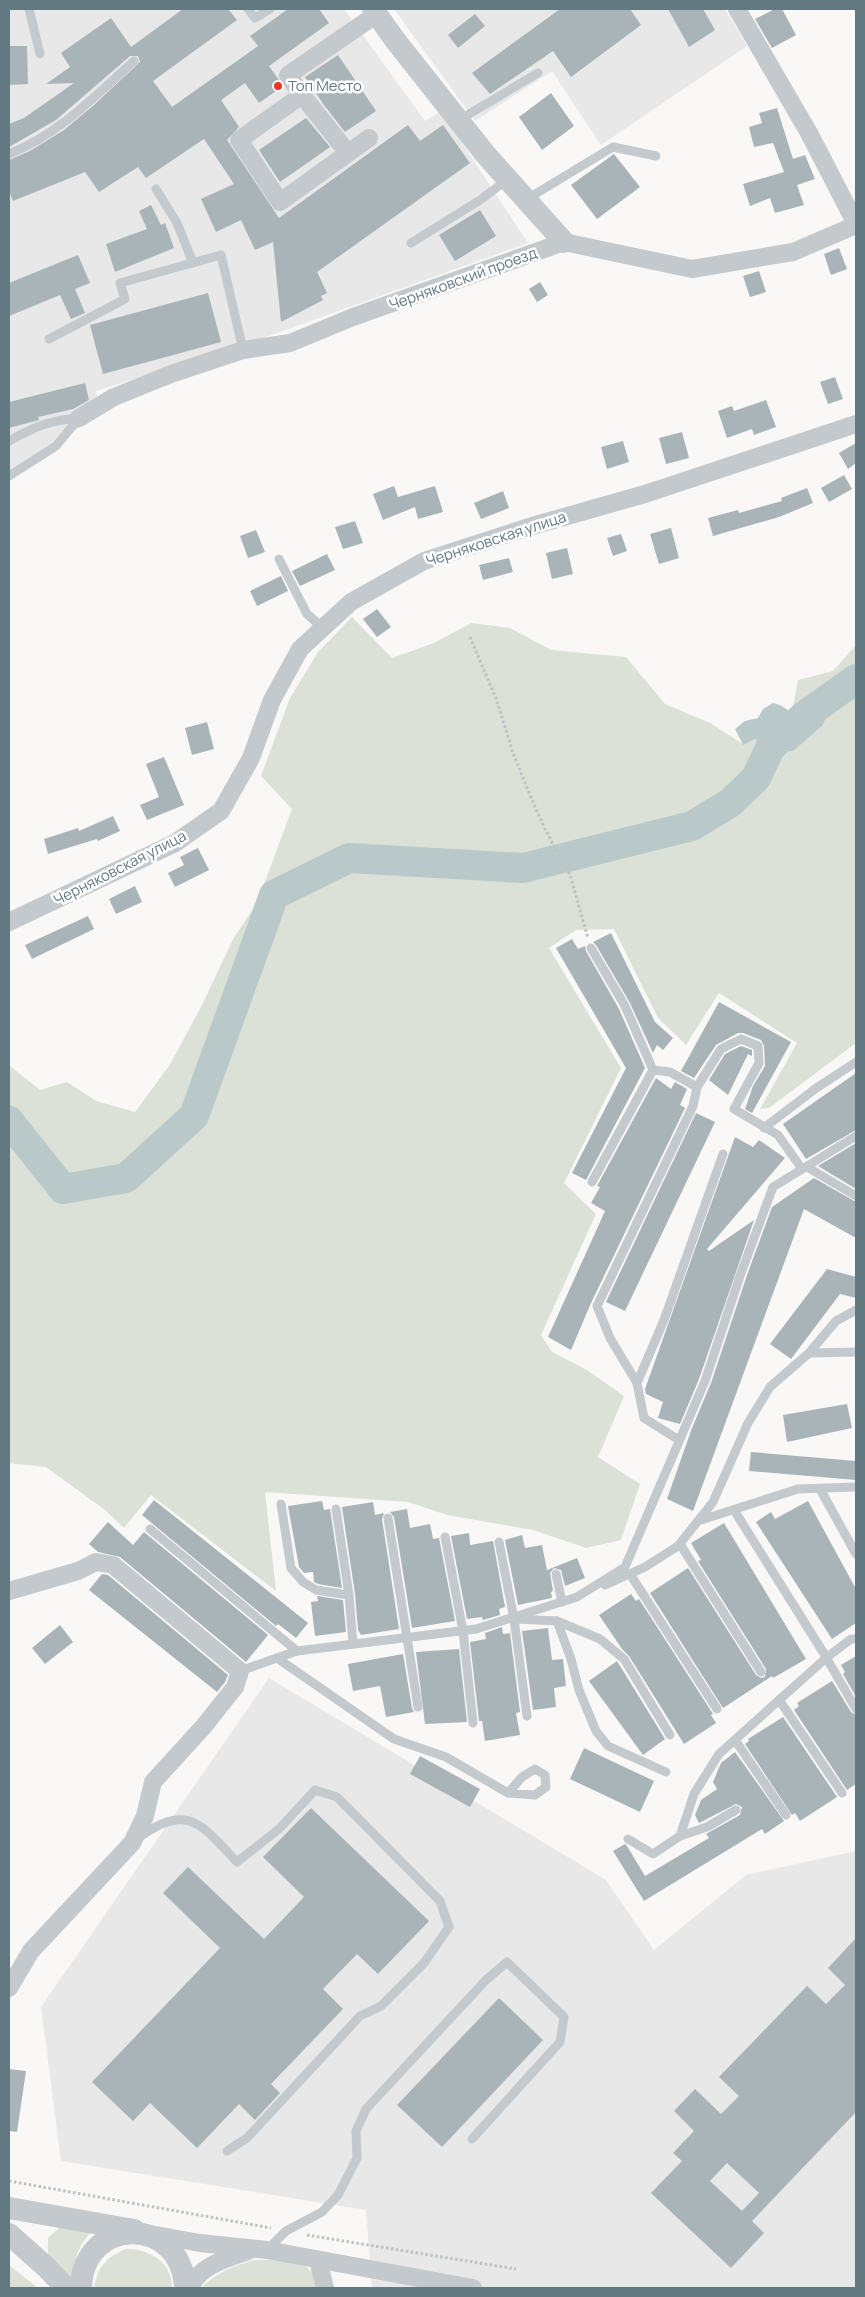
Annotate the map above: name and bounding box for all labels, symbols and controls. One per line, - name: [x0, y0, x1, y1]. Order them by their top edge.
- place label: Топ Место: [288, 75, 362, 96]
- marker: Топ Место: [272, 80, 284, 92]
- street label: Черняковский проезд: [386, 242, 540, 315]
- street label: Черняковская улица: [423, 506, 569, 571]
- street label: Черняковская улица: [50, 825, 190, 910]

